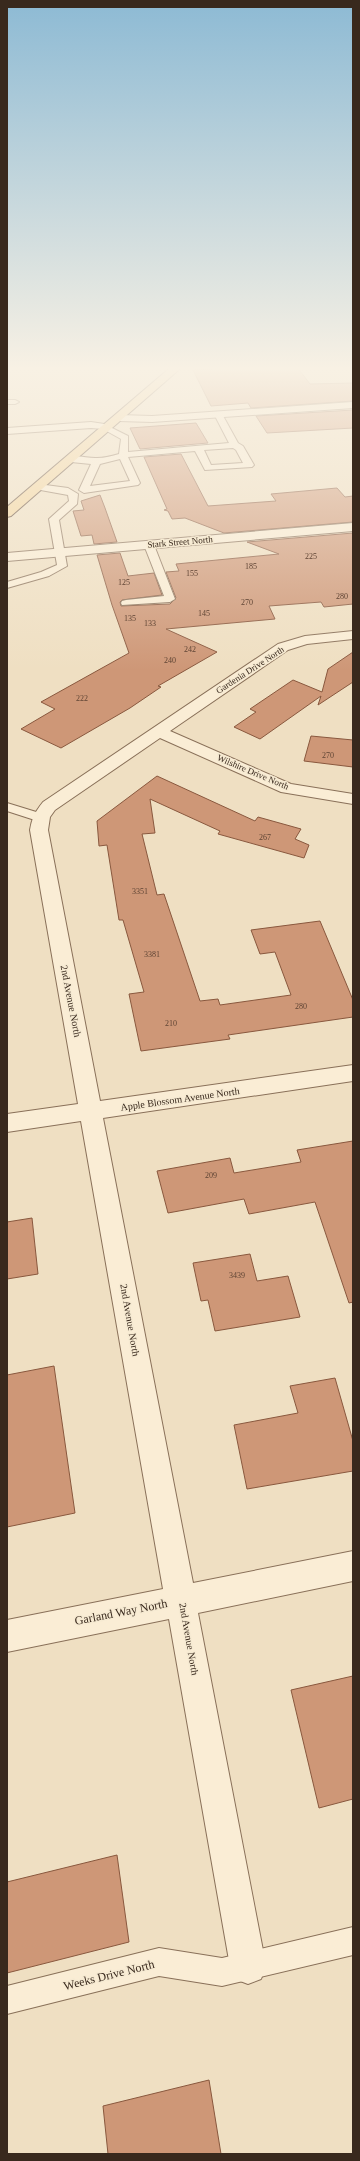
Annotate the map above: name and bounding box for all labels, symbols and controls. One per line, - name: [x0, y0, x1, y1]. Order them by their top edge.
- street label: Stark Street North: [147, 534, 214, 550]
- house number: 225: [305, 552, 317, 561]
- house number: 185: [245, 562, 257, 571]
- house number: 155: [186, 569, 198, 578]
- house number: 125: [118, 578, 130, 587]
- house number: 280: [336, 592, 348, 601]
- house number: 270: [241, 598, 253, 607]
- house number: 145: [198, 609, 210, 618]
- house number: 135: [124, 614, 136, 623]
- house number: 133: [144, 619, 156, 628]
- street label: Gardenia Drive North: [214, 644, 286, 696]
- house number: 242: [184, 645, 196, 654]
- house number: 240: [164, 656, 176, 665]
- house number: 222: [76, 694, 88, 703]
- house number: 270: [322, 751, 334, 760]
- street label: Wilshire Drive North: [216, 752, 291, 792]
- house number: 267: [259, 833, 271, 842]
- house number: 3351: [132, 887, 148, 896]
- house number: 3381: [144, 950, 160, 959]
- street label: 2nd Avenue North: [59, 964, 83, 1038]
- house number: 280: [295, 1002, 307, 1011]
- house number: 210: [165, 1019, 177, 1028]
- street label: Apple Blossom Avenue North: [120, 1085, 240, 1113]
- house number: 209: [205, 1171, 217, 1180]
- house number: 3439: [229, 1271, 245, 1280]
- street label: 2nd Avenue North: [118, 1283, 142, 1357]
- street label: Garland Way North: [73, 1596, 169, 1628]
- street label: 2nd Avenue North: [177, 1602, 201, 1676]
- street label: Weeks Drive North: [62, 1957, 156, 1993]

